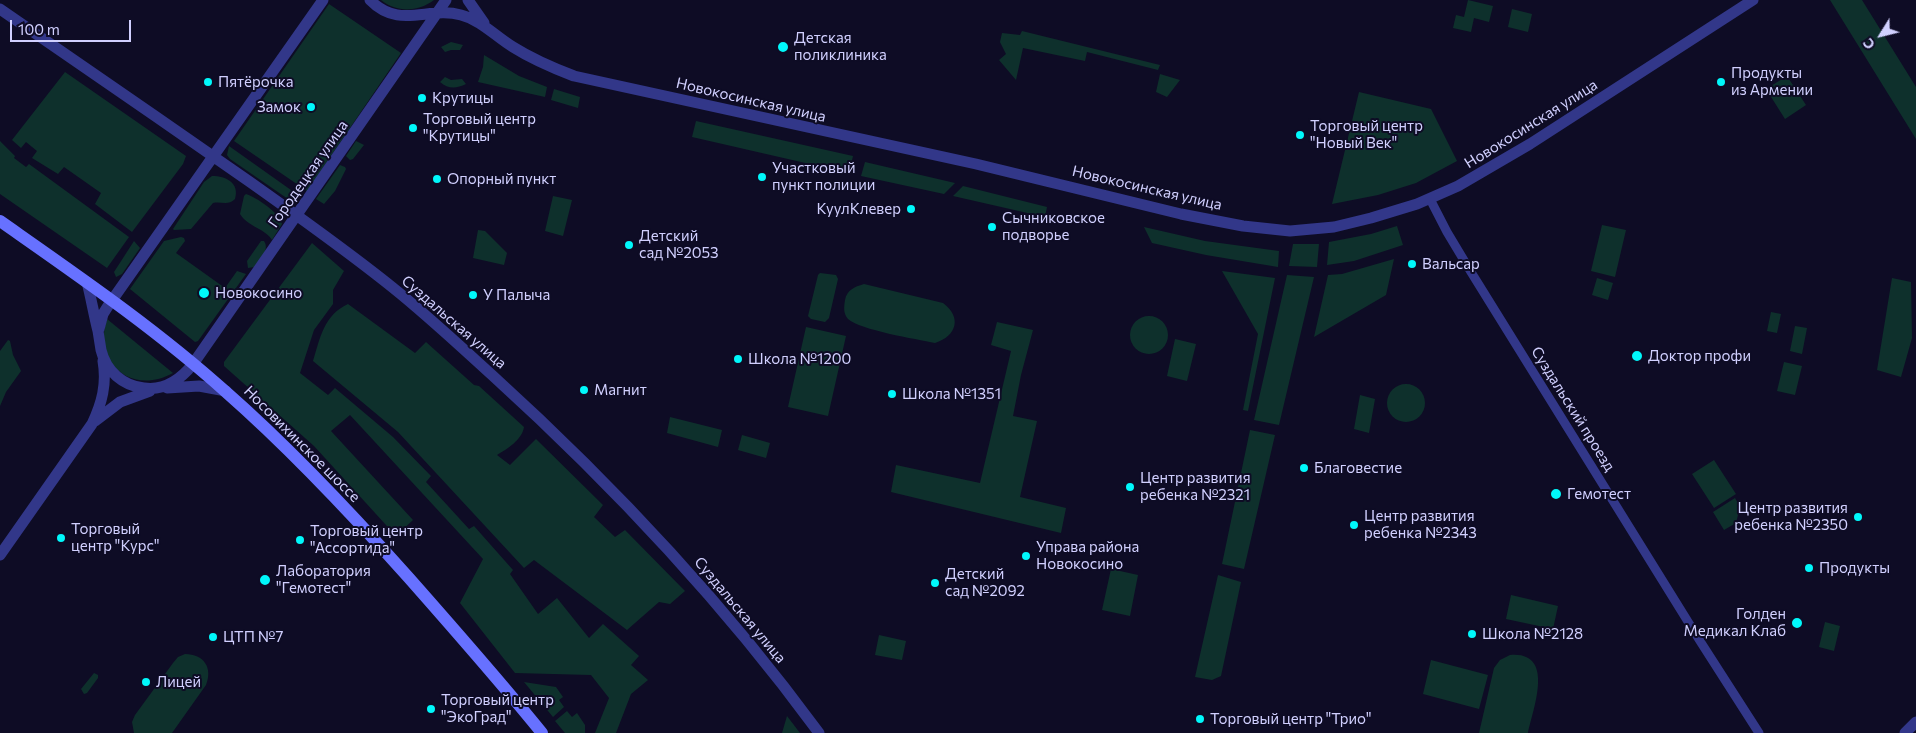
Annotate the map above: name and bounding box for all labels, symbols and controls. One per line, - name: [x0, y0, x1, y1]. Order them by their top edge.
- scale bar: [12, 10, 134, 42]
- north arrow: [1856, 10, 1906, 60]
- text: 100 m: [18, 20, 60, 38]
- place label: Детская поликлиника: [794, 29, 887, 64]
- text: С: [1859, 35, 1878, 53]
- marker: Детская поликлиника: [776, 40, 790, 54]
- place label: Продукты из Армении: [1731, 64, 1813, 99]
- place label: Пятёрочка: [218, 73, 293, 91]
- street label: Новокосинская улица: [674, 74, 828, 126]
- marker: Пятёрочка: [202, 76, 214, 88]
- street label: Новокосинская улица: [1461, 76, 1601, 172]
- marker: Продукты из Армении: [1715, 76, 1727, 88]
- place label: Крутицы: [432, 89, 494, 107]
- marker: Крутицы: [416, 92, 428, 104]
- place label: Замок: [257, 98, 301, 116]
- marker: Замок: [305, 101, 317, 113]
- place label: Торговый центр "Крутицы": [423, 110, 536, 145]
- street label: Городецкая улица: [264, 117, 352, 231]
- place label: Торговый центр "Новый Век": [1310, 117, 1423, 152]
- marker: Торговый центр "Крутицы": [407, 122, 419, 134]
- marker: Торговый центр "Новый Век": [1294, 129, 1306, 141]
- place label: Участковый пункт полиции: [772, 159, 875, 194]
- street label: Новокосинская улица: [1070, 162, 1224, 214]
- place label: Опорный пункт: [447, 170, 556, 188]
- marker: Участковый пункт полиции: [756, 171, 768, 183]
- marker: Опорный пункт: [431, 173, 443, 185]
- place label: КуулКлевер: [816, 200, 901, 218]
- marker: КуулКлевер: [905, 203, 917, 215]
- place label: Сычниковское подворье: [1002, 209, 1105, 244]
- marker: Сычниковское подворье: [986, 221, 998, 233]
- place label: Детский сад №2053: [639, 227, 719, 262]
- marker: Детский сад №2053: [623, 239, 635, 251]
- place label: Вальсар: [1422, 255, 1480, 273]
- marker: Вальсар: [1406, 258, 1418, 270]
- street label: Суздальская улица: [398, 272, 510, 372]
- place label: Новокосино: [215, 284, 302, 302]
- marker: Новокосино: [197, 286, 211, 300]
- place label: У Палыча: [483, 286, 550, 304]
- marker: У Палыча: [467, 289, 479, 301]
- street label: Суздальский проезд: [1527, 343, 1619, 475]
- place label: Доктор профи: [1648, 347, 1751, 365]
- marker: Доктор профи: [1630, 349, 1644, 363]
- place label: Школа №1200: [748, 350, 851, 368]
- marker: Школа №1200: [732, 353, 744, 365]
- place label: Магнит: [594, 381, 647, 399]
- street label: Носовихинское шоссе: [240, 382, 364, 506]
- marker: Магнит: [578, 384, 590, 396]
- place label: Школа №1351: [902, 385, 1001, 403]
- marker: Школа №1351: [886, 388, 898, 400]
- place label: Благовестие: [1314, 459, 1402, 477]
- marker: Благовестие: [1298, 462, 1310, 474]
- place label: Центр развития ребенка №2321: [1140, 469, 1251, 504]
- marker: Центр развития ребенка №2321: [1124, 481, 1136, 493]
- place label: Гемотест: [1567, 485, 1631, 503]
- marker: Гемотест: [1549, 487, 1563, 501]
- place label: Центр развития ребенка №2350: [1734, 499, 1848, 534]
- place label: Центр развития ребенка №2343: [1364, 507, 1477, 542]
- marker: Центр развития ребенка №2350: [1852, 511, 1864, 523]
- marker: Центр развития ребенка №2343: [1348, 519, 1360, 531]
- place label: Торговый центр "Курс": [71, 520, 160, 555]
- place label: Торговый центр "Ассортида": [310, 522, 423, 557]
- marker: Торговый центр "Курс": [55, 532, 67, 544]
- marker: Торговый центр "Ассортида": [294, 534, 306, 546]
- place label: Управа района Новокосино: [1036, 538, 1139, 573]
- marker: Управа района Новокосино: [1020, 550, 1032, 562]
- street label: Суздальская улица: [690, 553, 790, 667]
- place label: Продукты: [1819, 559, 1890, 577]
- place label: Лаборатория "Гемотест": [276, 562, 371, 597]
- marker: Продукты: [1803, 562, 1815, 574]
- place label: Детский сад №2092: [945, 565, 1025, 600]
- marker: Лаборатория "Гемотест": [258, 573, 272, 587]
- marker: Детский сад №2092: [929, 577, 941, 589]
- place label: Голден Медикал Клаб: [1683, 605, 1786, 640]
- marker: Голден Медикал Клаб: [1790, 616, 1804, 630]
- place label: Школа №2128: [1482, 625, 1583, 643]
- place label: ЦТП №7: [223, 628, 283, 646]
- marker: Школа №2128: [1466, 628, 1478, 640]
- marker: ЦТП №7: [207, 631, 219, 643]
- place label: Лицей: [156, 673, 201, 691]
- marker: Лицей: [140, 676, 152, 688]
- place label: Торговый центр "ЭкоГрад": [441, 691, 554, 726]
- marker: Торговый центр "ЭкоГрад": [425, 703, 437, 715]
- place label: Торговый центр "Трио": [1210, 710, 1372, 728]
- marker: Торговый центр "Трио": [1194, 713, 1206, 725]

